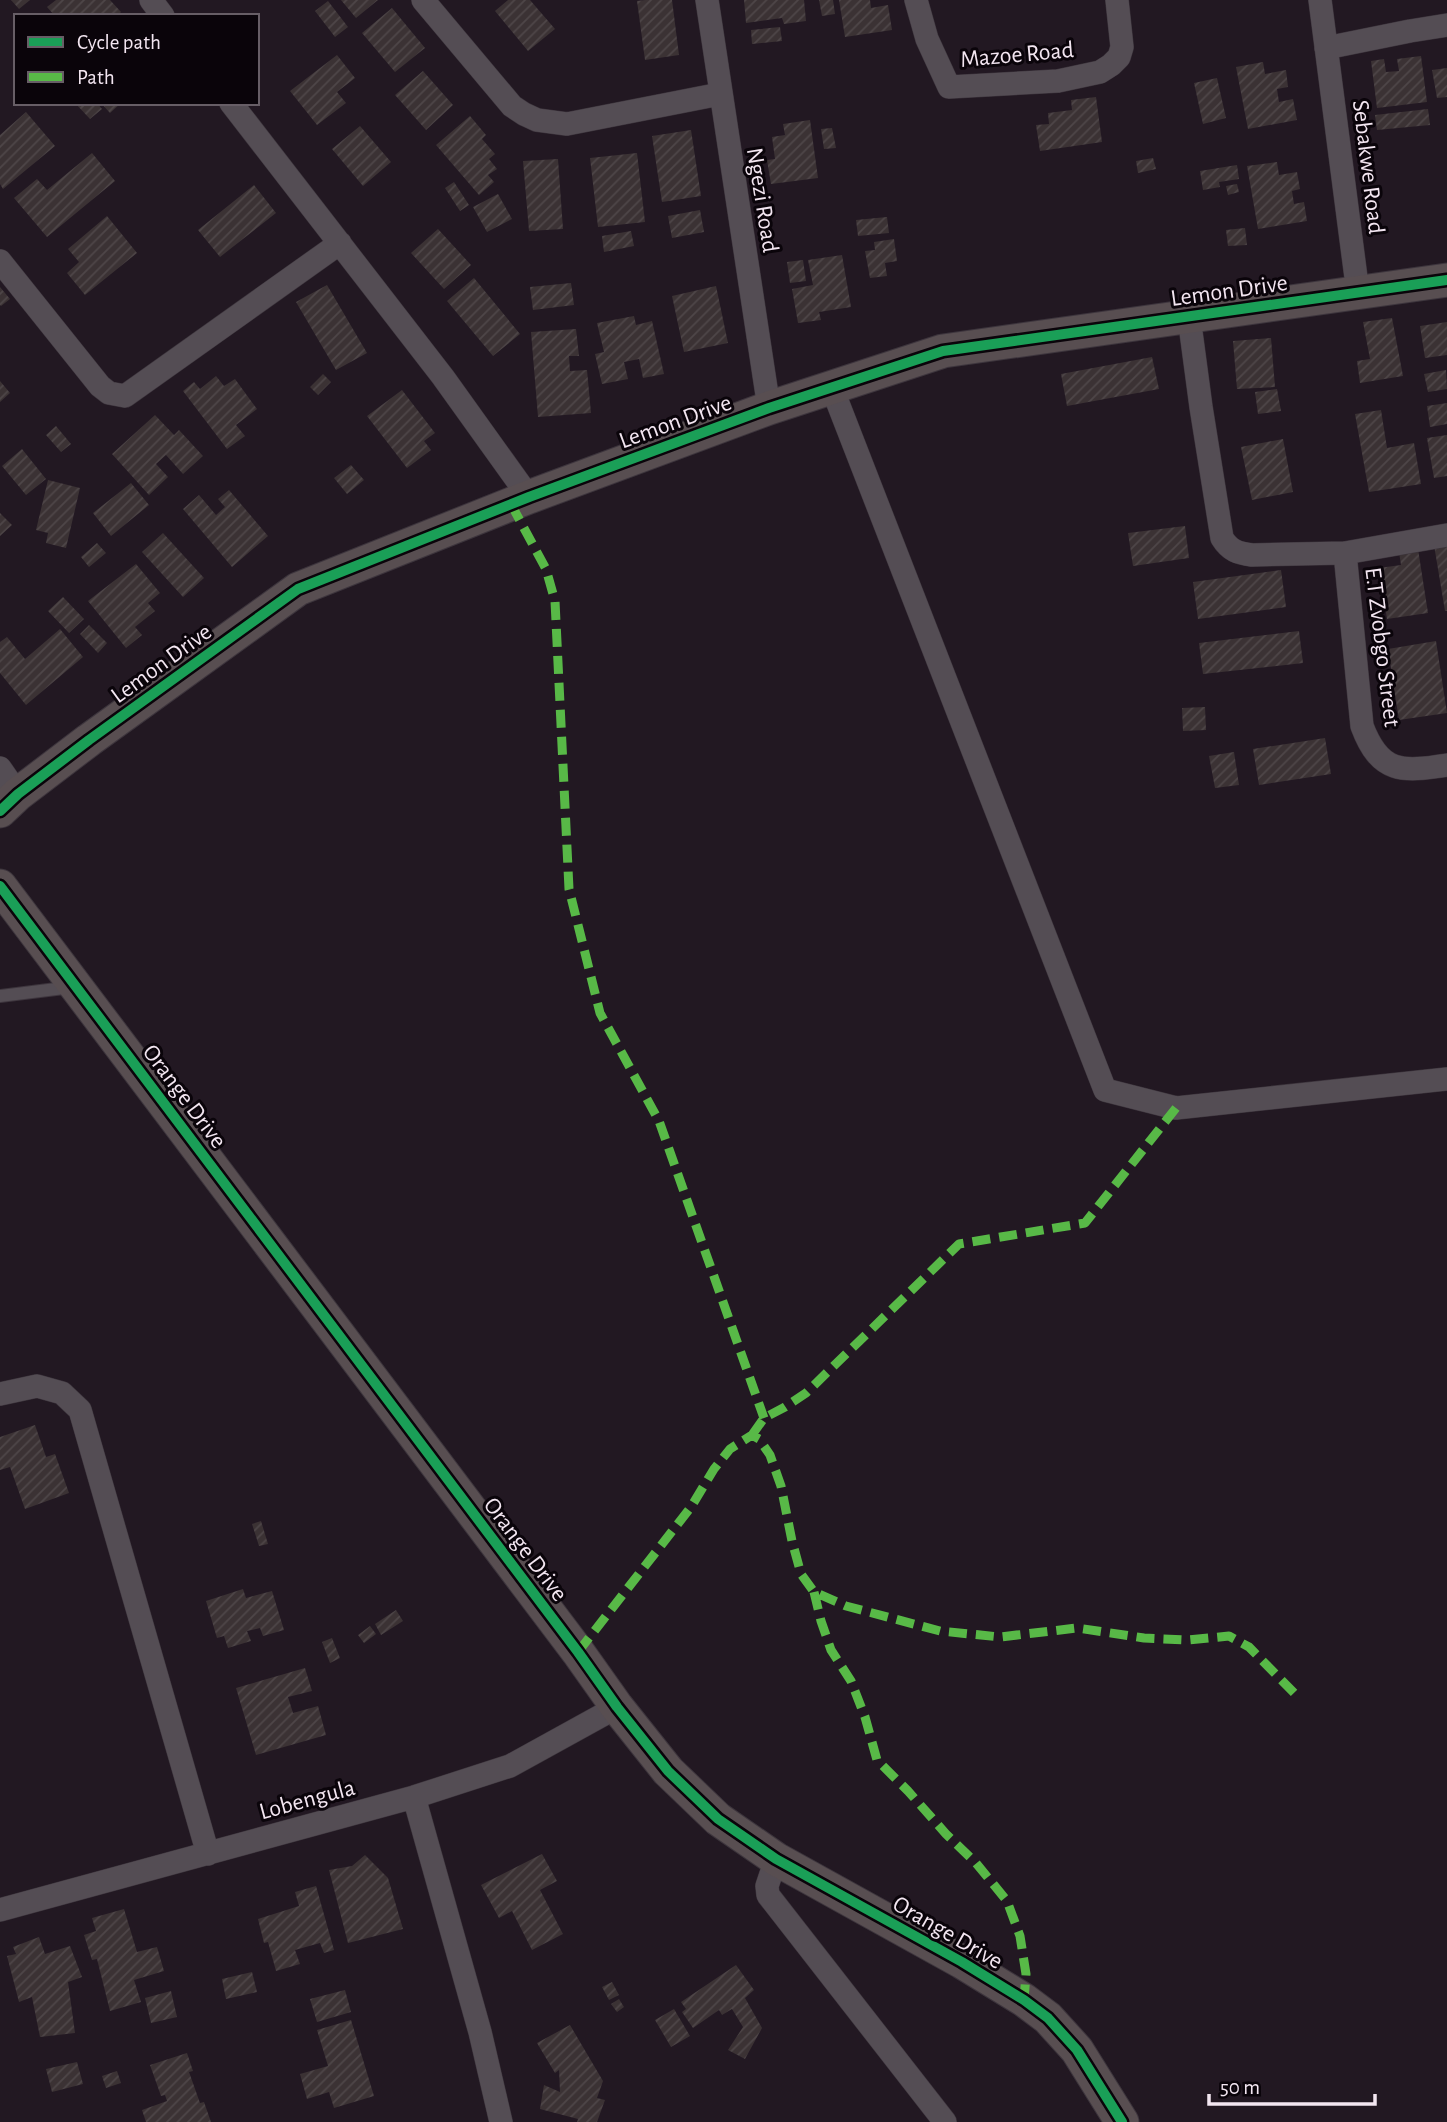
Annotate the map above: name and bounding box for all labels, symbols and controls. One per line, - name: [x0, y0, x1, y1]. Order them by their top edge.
- legend: [14, 14, 259, 105]
- text: Cycle path: [77, 32, 161, 53]
- street label: Mazoe Road: [959, 38, 1075, 72]
- text: Path: [77, 67, 115, 88]
- street label: Sebakwe Road: [1348, 99, 1388, 236]
- street label: Ngezi Road: [742, 146, 782, 254]
- street label: Lemon Drive: [1169, 271, 1289, 311]
- street label: Lemon Drive: [616, 391, 735, 453]
- street label: E.T Zvobgo Street: [1360, 566, 1404, 729]
- street label: Lemon Drive: [107, 619, 216, 708]
- street label: Orange Drive: [138, 1040, 231, 1153]
- street label: Orange Drive: [479, 1493, 572, 1606]
- street label: Lobengula: [257, 1776, 358, 1824]
- street label: Orange Drive: [888, 1892, 1007, 1974]
- scale bar: [1209, 2062, 1375, 2106]
- text: 50 m: [1220, 2077, 1260, 2098]

